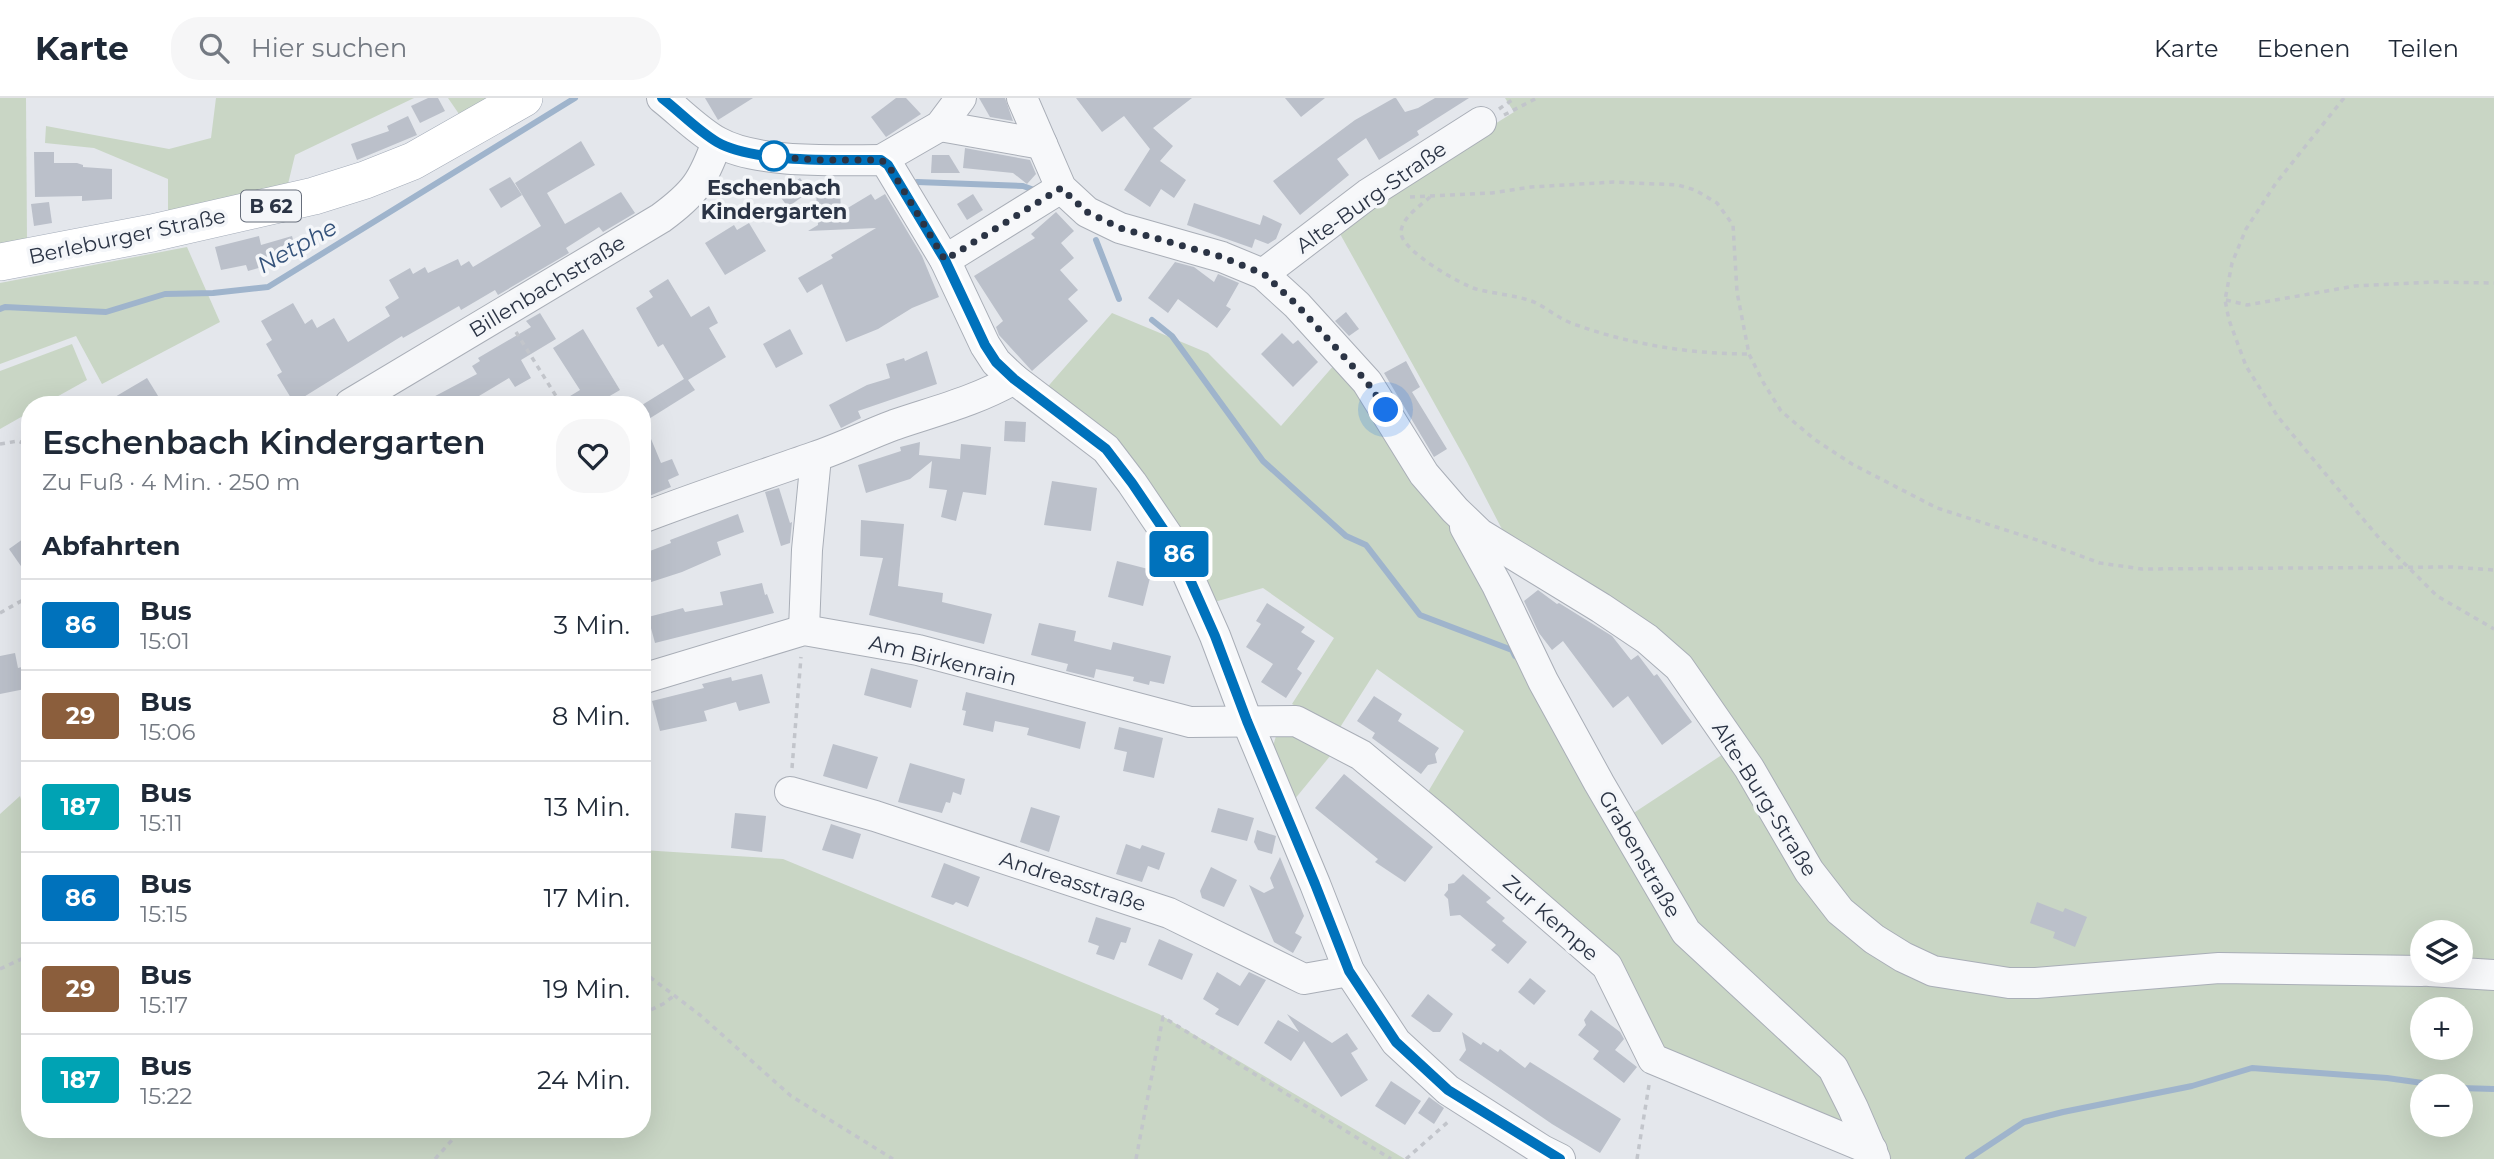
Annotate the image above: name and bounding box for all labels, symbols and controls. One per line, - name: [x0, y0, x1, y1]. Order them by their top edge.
- search box: [171, 17, 661, 80]
- text: Karte: [35, 28, 129, 68]
- icon: search: [195, 29, 233, 67]
- text: Hier suchen: [251, 32, 407, 64]
- text: Karte: [2154, 34, 2219, 63]
- text: Ebenen: [2257, 34, 2350, 63]
- text: Teilen: [2388, 34, 2459, 63]
- street label: Alte-Burg-Straße: [1291, 136, 1451, 258]
- marker: Eschenbach Kindergarten: [759, 141, 789, 171]
- place label: Eschenbach Kindergarten: [701, 175, 847, 224]
- road number: B 62: [241, 190, 301, 222]
- street label: Berleburger Straße: [26, 203, 228, 269]
- water label: Netphe: [252, 213, 342, 279]
- street label: Billenbachstraße: [464, 230, 630, 342]
- your location: [1368, 392, 1403, 427]
- button: heart: [556, 419, 630, 493]
- text: Eschenbach Kindergarten: [42, 422, 486, 462]
- text: Zu Fuß · 4 Min. · 250 m: [42, 468, 301, 496]
- text: Abfahrten: [42, 530, 181, 562]
- line badge: 86: [1148, 531, 1210, 577]
- text: 86: [1163, 539, 1195, 568]
- text: Bus: [140, 595, 192, 627]
- text: 3 Min.: [554, 609, 630, 641]
- text: 86: [65, 610, 96, 639]
- text: 15:01: [140, 627, 190, 655]
- street label: Am Birkenrain: [867, 630, 1019, 690]
- text: Bus: [140, 686, 192, 718]
- text: 8 Min.: [552, 700, 630, 732]
- text: 29: [66, 701, 95, 730]
- street label: Alte-Burg-Straße: [1707, 717, 1823, 881]
- text: 15:06: [140, 718, 195, 746]
- text: Bus: [140, 777, 192, 809]
- street label: Grabenstraße: [1593, 786, 1687, 922]
- text: 13 Min.: [544, 791, 630, 823]
- text: 187: [60, 792, 101, 821]
- text: 15:11: [140, 809, 183, 837]
- street label: Andreasstraße: [997, 846, 1149, 916]
- text: Bus: [140, 868, 192, 900]
- street label: Zur Kempe: [1498, 870, 1604, 966]
- text: 17 Min.: [544, 882, 630, 914]
- text: 86: [65, 883, 96, 912]
- text: 15:15: [140, 900, 188, 928]
- map controls: [2410, 920, 2473, 1137]
- button: layers: [2410, 920, 2473, 983]
- text: Bus: [140, 959, 192, 991]
- text: 19 Min.: [543, 973, 630, 1005]
- text: 29: [66, 974, 95, 1003]
- text: 15:17: [140, 991, 188, 1019]
- button: +: [2410, 997, 2473, 1060]
- text: Bus: [140, 1050, 192, 1082]
- text: 24 Min.: [537, 1064, 630, 1096]
- text: 187: [60, 1065, 101, 1094]
- button: −: [2410, 1074, 2473, 1137]
- text: 15:22: [140, 1082, 192, 1110]

